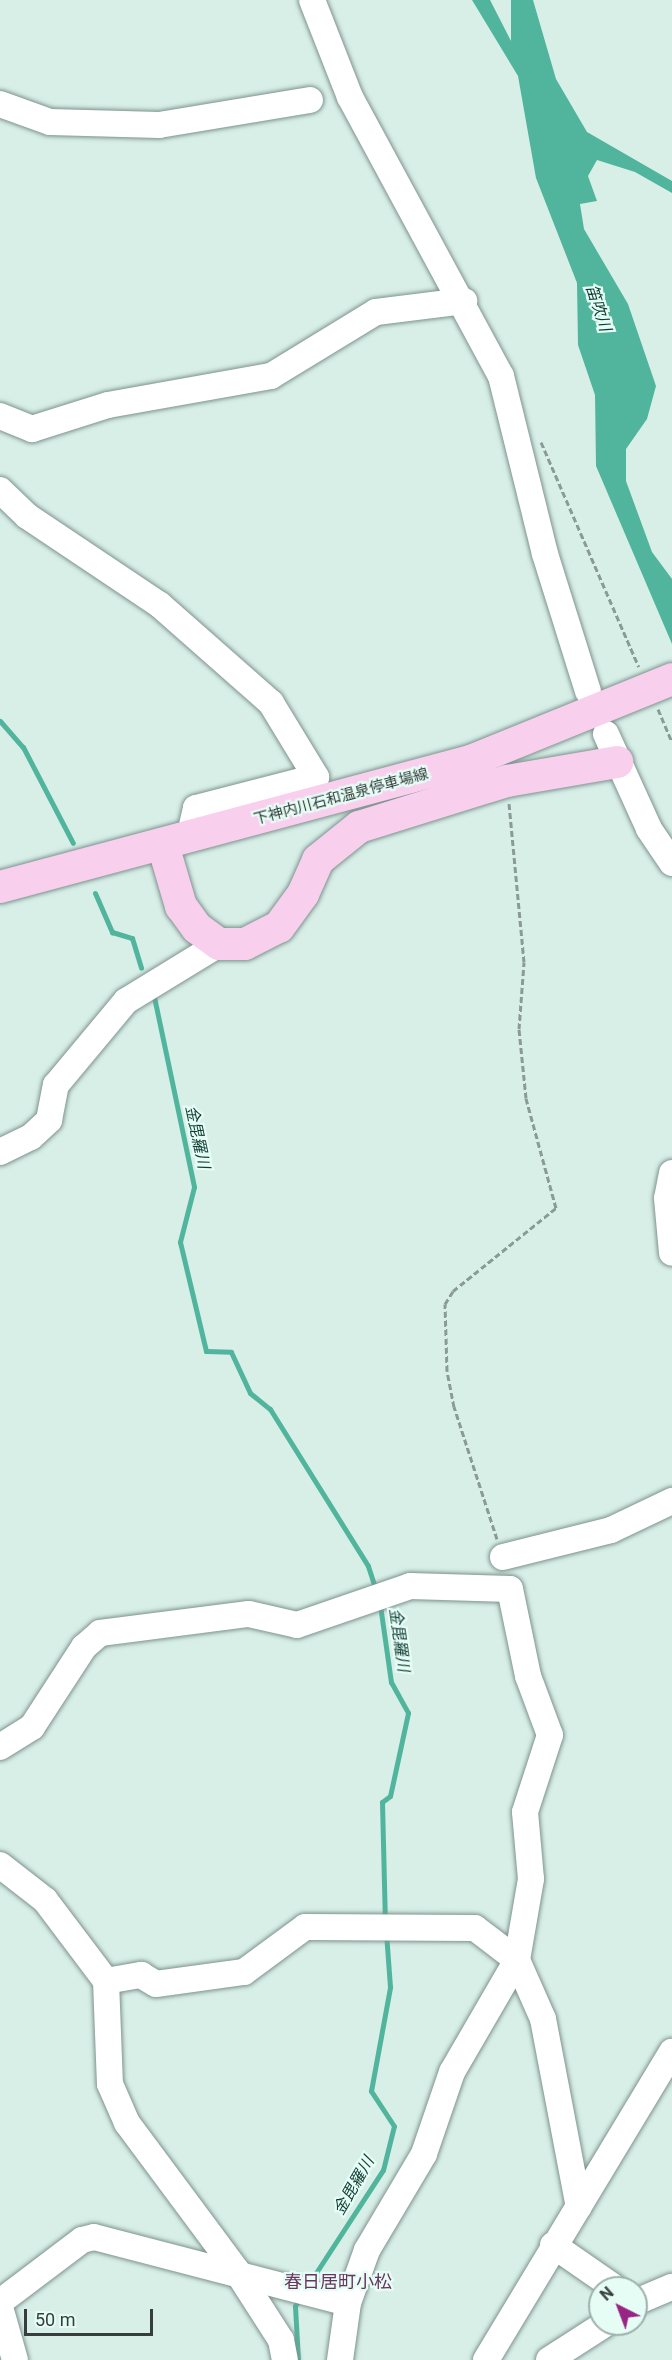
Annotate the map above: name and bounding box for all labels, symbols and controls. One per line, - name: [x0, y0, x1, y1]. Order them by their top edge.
- water label: 笛吹川: [581, 282, 615, 334]
- street label: 下神内川石和温泉停車場線: [252, 765, 430, 829]
- water label: 金毘羅川: [181, 1104, 213, 1170]
- water label: 金毘羅川: [385, 1607, 413, 1673]
- water label: 金毘羅川: [330, 2153, 378, 2219]
- district label: 春日居町小松: [284, 2271, 392, 2293]
- north arrow: [588, 2276, 648, 2336]
- text: N: [596, 2283, 618, 2305]
- scale bar: [27, 2297, 156, 2335]
- text: 50 m: [35, 2309, 75, 2330]

